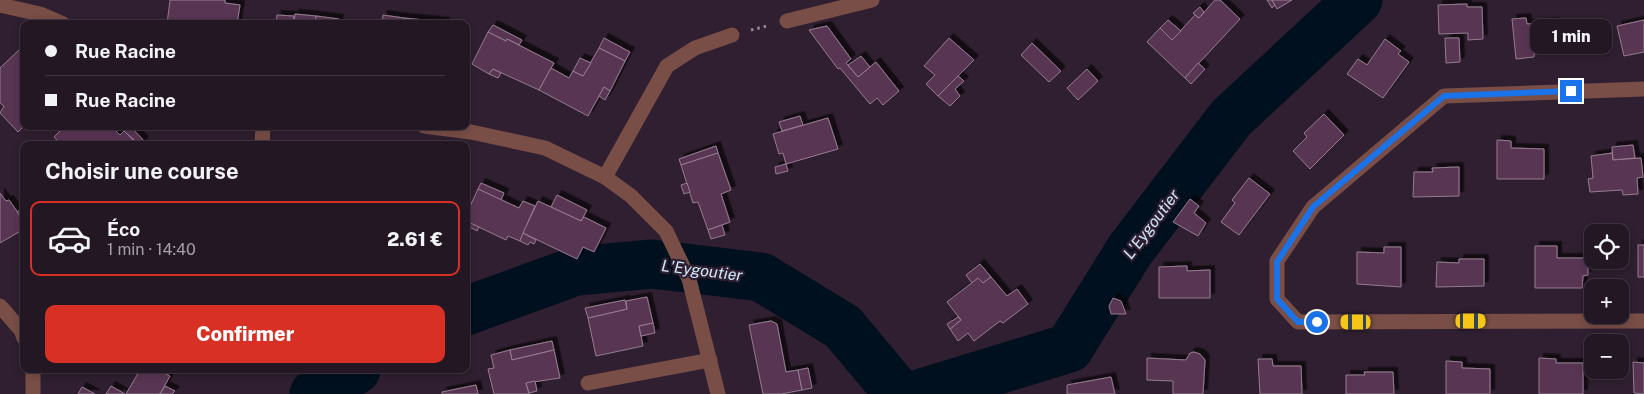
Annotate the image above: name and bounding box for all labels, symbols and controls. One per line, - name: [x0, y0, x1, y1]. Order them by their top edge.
- callout: 1 min: [1530, 18, 1612, 54]
- text: 1 min: [1551, 27, 1591, 46]
- text: Rue Racine: [75, 40, 176, 62]
- route end: [1560, 80, 1582, 102]
- text: Rue Racine: [75, 89, 176, 111]
- text: Choisir une course: [45, 158, 239, 184]
- water label: L'Eygoutier: [1119, 185, 1184, 263]
- icon: car: [47, 216, 92, 261]
- text: Éco: [107, 218, 140, 240]
- map controls: [1584, 224, 1629, 379]
- button: locate: [1584, 224, 1629, 269]
- text: 2.61 €: [387, 228, 443, 250]
- text: 1 min · 14:40: [107, 240, 196, 259]
- water label: L'Eygoutier: [660, 256, 745, 285]
- button: +: [1584, 279, 1629, 324]
- button: Confirmer: [45, 305, 445, 363]
- route start: [1306, 311, 1328, 333]
- car: [1456, 314, 1486, 329]
- car: [1341, 315, 1371, 330]
- button: −: [1584, 334, 1629, 379]

